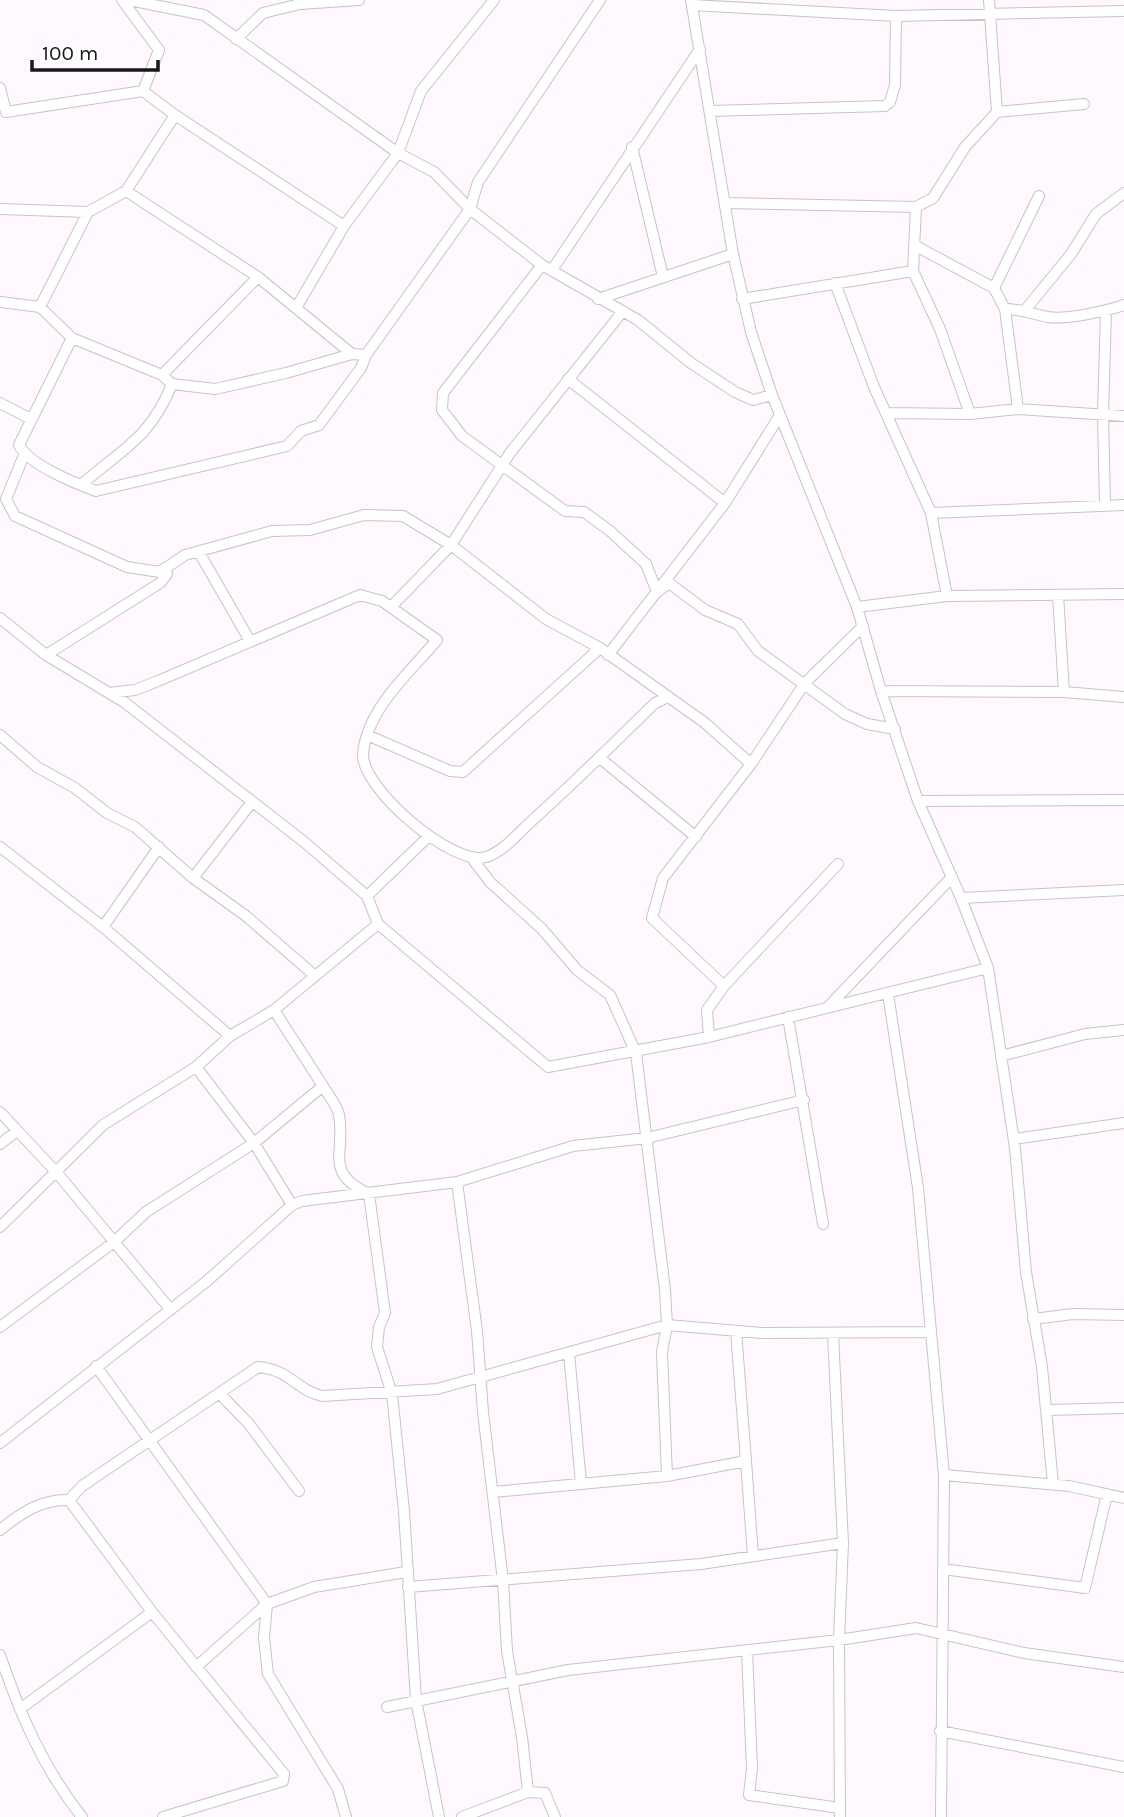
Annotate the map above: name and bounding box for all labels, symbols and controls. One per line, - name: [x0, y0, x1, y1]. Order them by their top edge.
- scale bar: [32, 28, 158, 72]
- text: 100 m: [42, 41, 99, 65]

